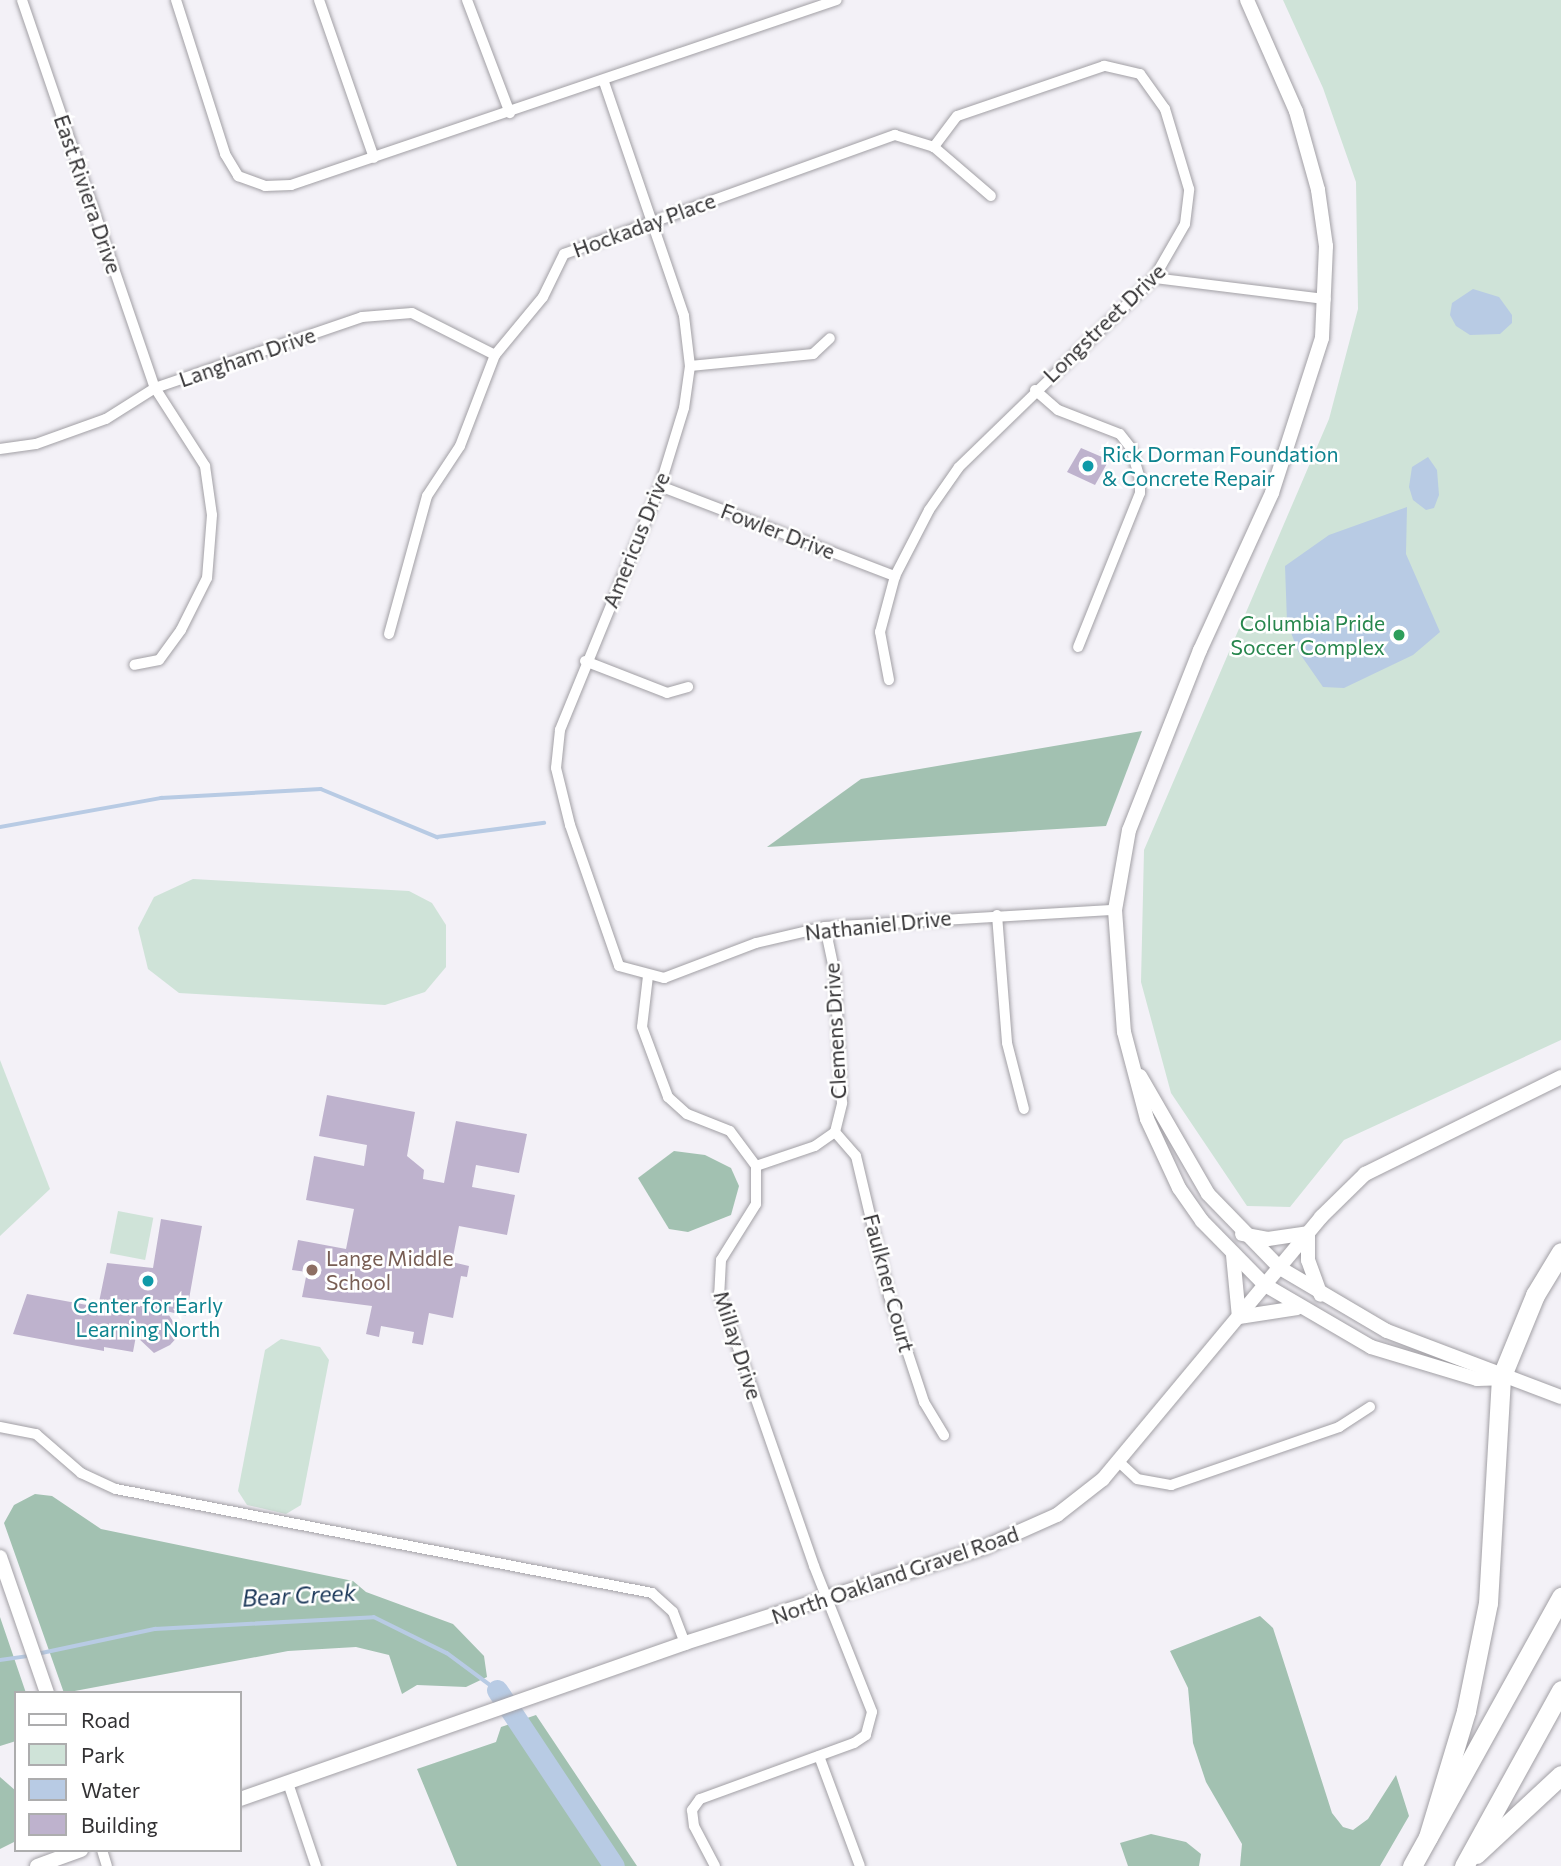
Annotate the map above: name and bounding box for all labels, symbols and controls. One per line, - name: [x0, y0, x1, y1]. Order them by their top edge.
- street label: East Riviera Drive: [49, 111, 127, 277]
- street label: Hockaday Place: [569, 188, 719, 262]
- street label: Longstreet Drive: [1038, 259, 1170, 387]
- street label: Langham Drive: [176, 322, 318, 392]
- place label: Rick Dorman Foundation & Concrete Repair: [1102, 441, 1339, 491]
- marker: Rick Dorman Foundation & Concrete Repair: [1080, 458, 1096, 474]
- street label: Americus Drive: [597, 468, 675, 612]
- street label: Fowler Drive: [717, 498, 839, 564]
- place label: Columbia Pride Soccer Complex: [1231, 610, 1385, 660]
- marker: Columbia Pride Soccer Complex: [1391, 627, 1407, 643]
- street label: Nathaniel Drive: [804, 905, 952, 945]
- street label: Clemens Drive: [819, 962, 851, 1100]
- street label: Faulkner Court: [858, 1211, 920, 1355]
- place label: Lange Middle School: [326, 1245, 453, 1295]
- marker: Lange Middle School: [304, 1262, 320, 1278]
- marker: Center for Early Learning North: [140, 1273, 156, 1289]
- street label: Millay Drive: [709, 1288, 767, 1402]
- place label: Center for Early Learning North: [73, 1292, 223, 1342]
- street label: North Oakland Gravel Road: [768, 1521, 1022, 1629]
- water label: Bear Creek: [241, 1578, 357, 1612]
- legend: [14, 1691, 242, 1852]
- text: Road: [81, 1707, 130, 1732]
- text: Park: [81, 1742, 125, 1767]
- text: Water: [81, 1777, 140, 1802]
- text: Building: [81, 1812, 158, 1837]

